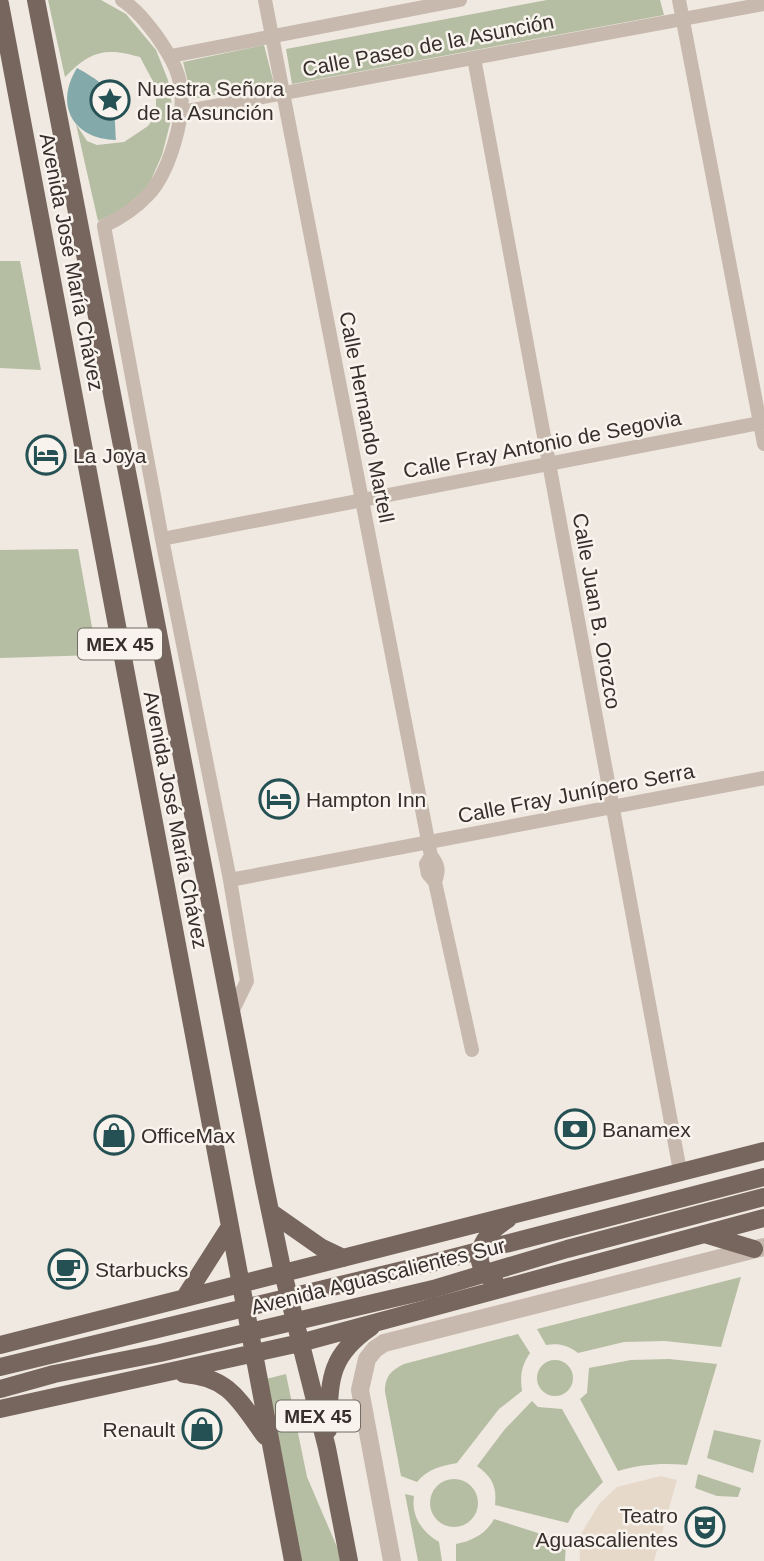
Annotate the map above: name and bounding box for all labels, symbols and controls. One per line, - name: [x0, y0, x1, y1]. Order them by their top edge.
- street label: Calle Paseo de la Asunción: [300, 9, 556, 81]
- place label: Nuestra Señora de la Asunción: [137, 77, 284, 124]
- place icon: Nuestra Señora de la Asunción: [89, 79, 131, 121]
- street label: Avenida José María Chávez: [36, 131, 108, 393]
- street label: Calle Hernando Martell: [335, 309, 399, 525]
- street label: Calle Fray Antonio de Segovia: [401, 406, 683, 482]
- hotel icon: La Joya: [25, 434, 67, 476]
- place label: La Joya: [73, 444, 147, 467]
- street label: Calle Juan B. Orozco: [568, 511, 626, 711]
- road number: MEX 45: [78, 628, 162, 660]
- street label: Avenida José María Chávez: [140, 689, 212, 951]
- street label: Calle Fray Junípero Serra: [456, 759, 697, 827]
- hotel icon: Hampton Inn: [258, 778, 300, 820]
- place label: Hampton Inn: [306, 788, 426, 811]
- bank icon: Banamex: [554, 1108, 596, 1150]
- shop icon: OfficeMax: [93, 1114, 135, 1156]
- place label: Banamex: [602, 1118, 691, 1141]
- place label: OfficeMax: [141, 1124, 236, 1147]
- street label: Avenida Aguascalientes Sur: [249, 1233, 507, 1319]
- cafe icon: Starbucks: [47, 1248, 89, 1290]
- place label: Starbucks: [95, 1258, 188, 1281]
- road number: MEX 45: [276, 1400, 360, 1432]
- shop icon: Renault: [181, 1408, 223, 1450]
- place label: Renault: [103, 1418, 175, 1441]
- place label: Teatro Aguascalientes: [536, 1504, 678, 1551]
- theatre icon: Teatro Aguascalientes: [684, 1506, 726, 1548]

